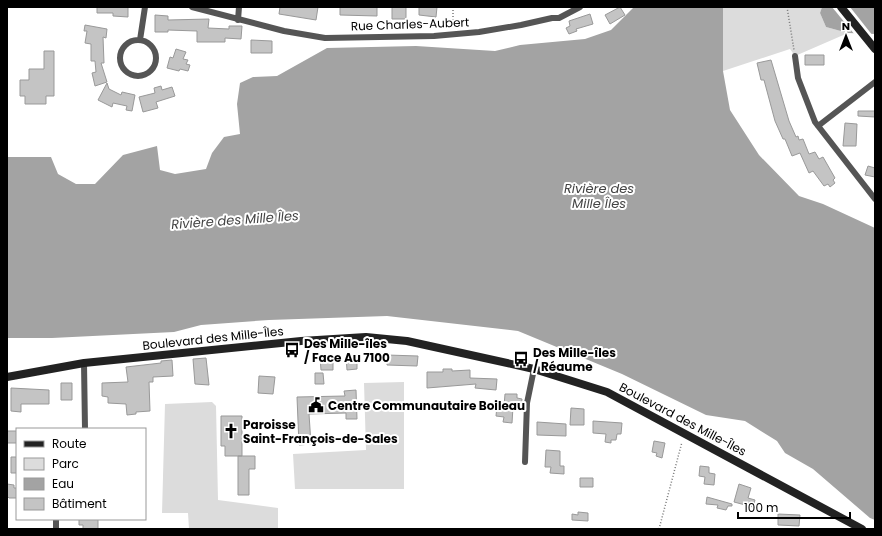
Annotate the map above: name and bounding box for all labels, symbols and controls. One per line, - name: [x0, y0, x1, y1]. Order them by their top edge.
- street label: Rue Charles-Aubert: [350, 13, 470, 35]
- north arrow: [826, 16, 866, 56]
- text: N: [842, 18, 850, 34]
- water label: Rivière des Mille Îles: [564, 179, 634, 213]
- water label: Rivière des Mille Îles: [171, 206, 300, 234]
- street label: Boulevard des Mille-Îles: [142, 322, 284, 354]
- place label: Des Mille-îles / Face Au 7100: [304, 335, 390, 366]
- bus stop icon: Des Mille-îles / Face Au 7100: [283, 341, 301, 359]
- place label: Des Mille-îles / Réaume: [533, 344, 616, 375]
- bus stop icon: Des Mille-îles / Réaume: [512, 350, 530, 368]
- street label: Boulevard des Mille-Îles: [616, 378, 750, 460]
- public building icon: Centre Communautaire Boileau: [307, 396, 325, 414]
- place label: Centre Communautaire Boileau: [328, 397, 525, 414]
- place label: Paroisse Saint-François-de-Sales: [243, 416, 398, 447]
- church icon: Paroisse Saint-François-de-Sales: [222, 422, 240, 440]
- legend: [16, 428, 146, 520]
- text: Route: [52, 435, 86, 452]
- text: Parc: [52, 455, 79, 472]
- text: Eau: [52, 475, 74, 492]
- scale bar: [738, 494, 850, 520]
- text: Bâtiment: [52, 495, 107, 512]
- text: 100 m: [744, 499, 778, 516]

